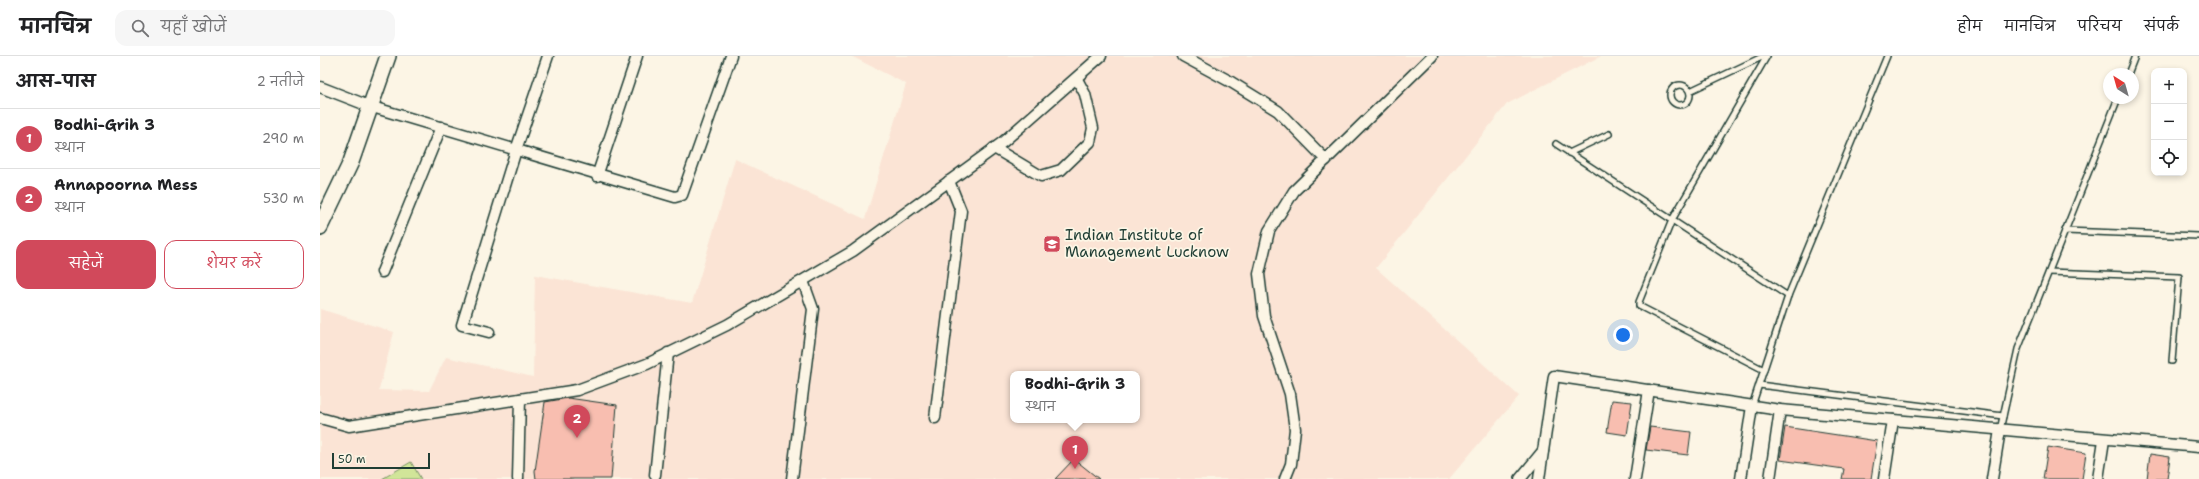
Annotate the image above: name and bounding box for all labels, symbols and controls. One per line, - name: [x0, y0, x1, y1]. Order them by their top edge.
- search box: [115, 10, 395, 46]
- text: मानचित्र: [20, 14, 91, 39]
- icon: search: [129, 17, 151, 39]
- text: यहाँ खोजें: [161, 17, 226, 37]
- text: होम: [1958, 17, 1982, 35]
- text: मानचित्र: [2004, 17, 2056, 35]
- text: परिचय: [2078, 17, 2122, 35]
- text: संपर्क: [2144, 17, 2179, 35]
- north arrow: [2103, 68, 2139, 104]
- map controls: [2151, 68, 2187, 176]
- button: +: [2151, 68, 2187, 104]
- text: आस-पास: [16, 70, 96, 92]
- text: 2 नतीजे: [257, 73, 304, 90]
- button: −: [2151, 104, 2187, 140]
- text: Bodhi-Grih 3: [54, 115, 155, 135]
- text: 1: [26, 130, 32, 147]
- text: 290 m: [262, 130, 304, 147]
- text: स्थान: [54, 139, 85, 156]
- button: locate: [2151, 140, 2187, 176]
- text: Annapoorna Mess: [54, 175, 198, 195]
- text: 2: [24, 190, 34, 207]
- text: 530 m: [263, 190, 304, 207]
- text: स्थान: [54, 199, 85, 216]
- place label: Indian Institute of Management Lucknow: [1065, 225, 1229, 262]
- school or university icon: Indian Institute of Management Lucknow: [1042, 234, 1062, 254]
- button: सहेजें: [16, 240, 156, 289]
- button: शेयर करें: [164, 240, 304, 289]
- your location: [1613, 325, 1633, 345]
- popup: [1010, 371, 1140, 423]
- text: Bodhi-Grih 3: [1025, 374, 1125, 394]
- text: स्थान: [1025, 398, 1055, 415]
- pin: 2: [564, 405, 590, 438]
- pin: 1: [1062, 436, 1088, 469]
- scale bar: [332, 451, 430, 470]
- text: 50 m: [338, 452, 366, 467]

